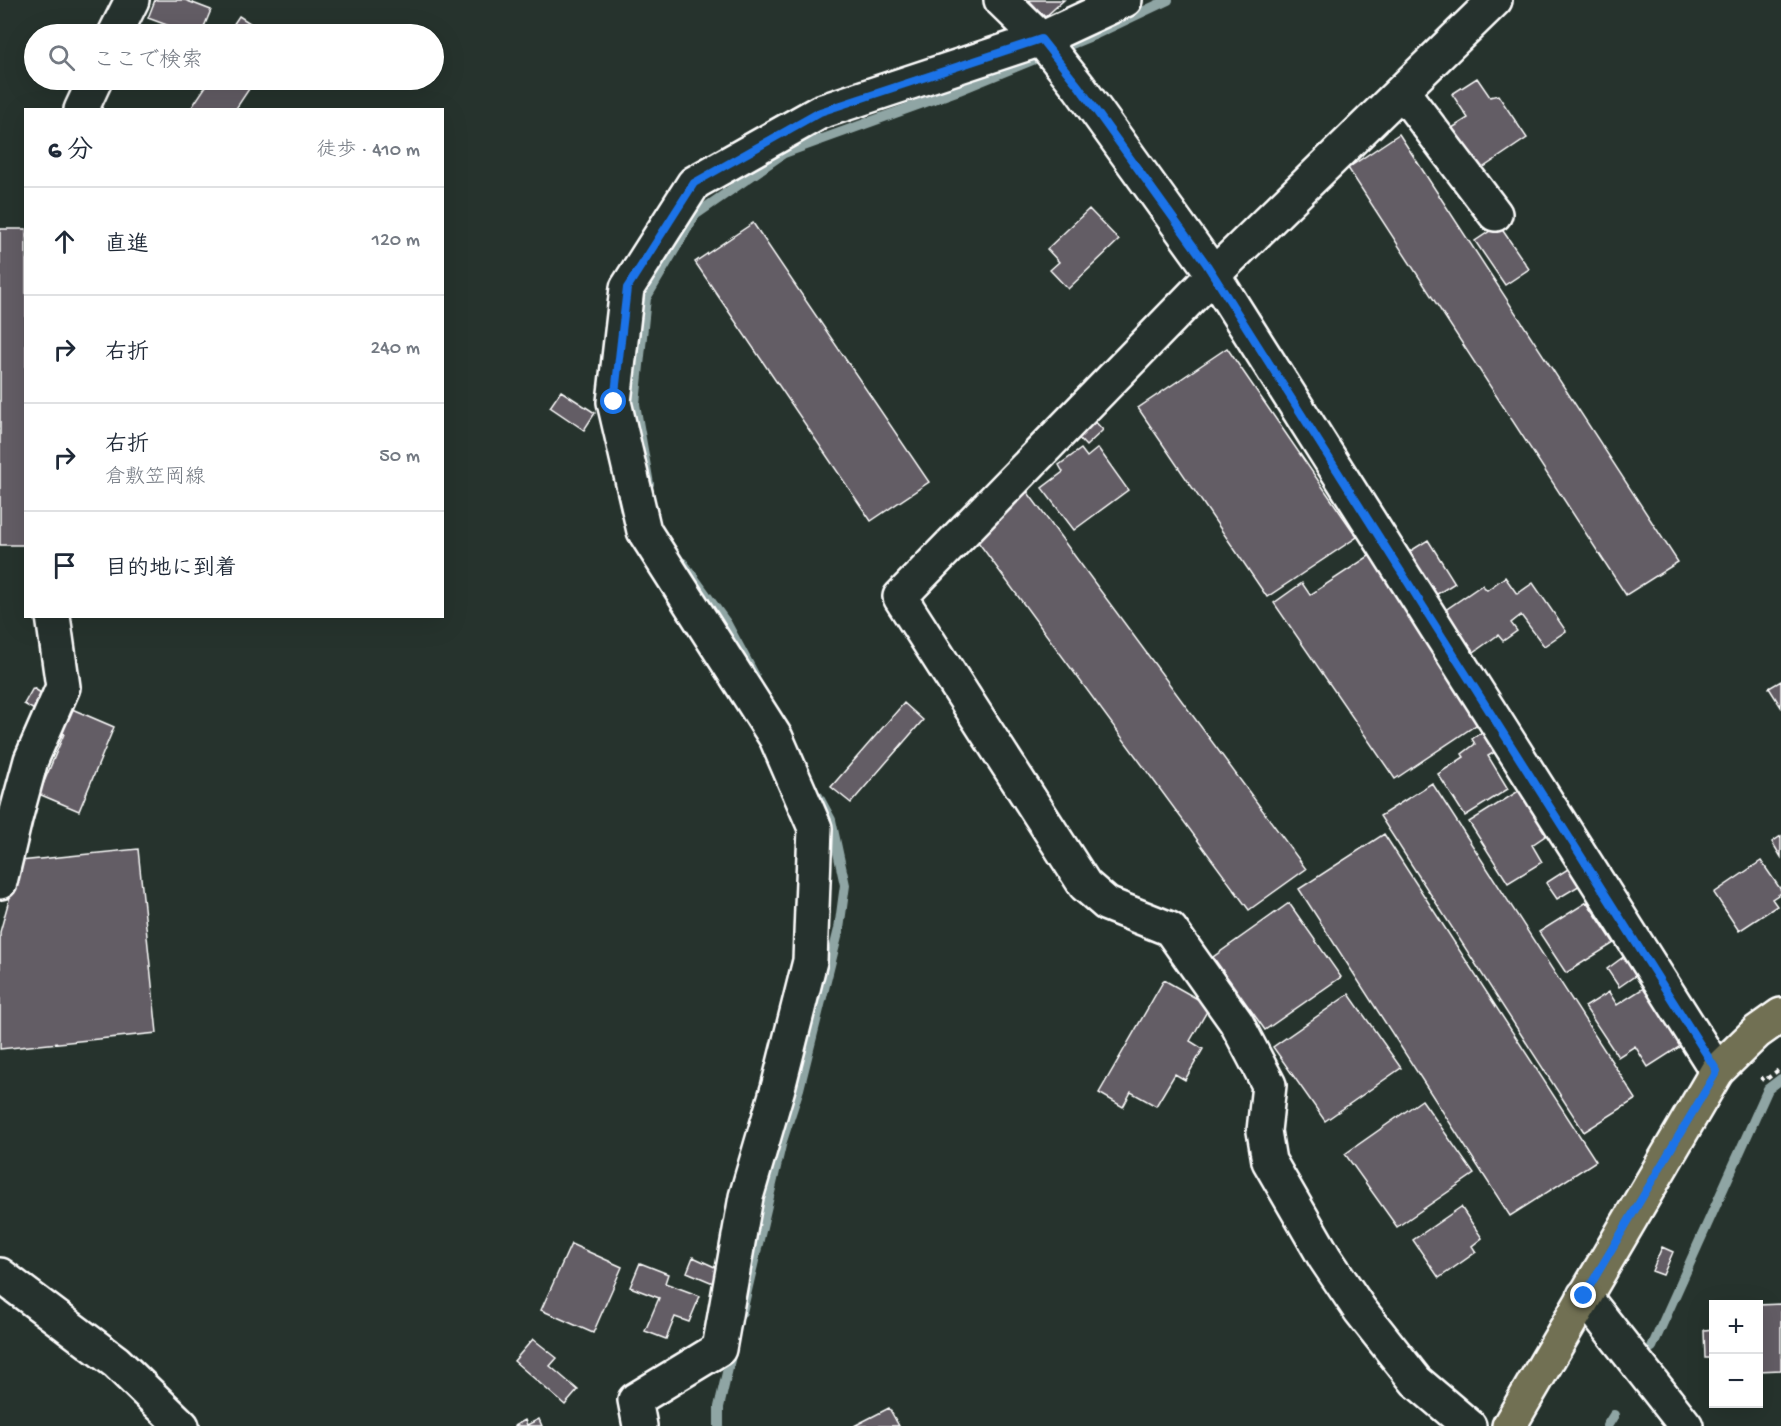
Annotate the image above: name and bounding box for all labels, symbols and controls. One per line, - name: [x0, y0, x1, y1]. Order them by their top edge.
- search box: [24, 24, 444, 90]
- icon: search: [45, 41, 78, 74]
- text: ここで検索: [93, 49, 203, 75]
- text: 6 分: [48, 137, 93, 168]
- text: 徒歩 · 410 m: [316, 140, 420, 163]
- icon: ahead: [48, 225, 81, 258]
- text: 120 m: [372, 230, 420, 253]
- text: 直進: [105, 233, 149, 259]
- icon: right: [48, 333, 81, 366]
- text: 240 m: [370, 338, 420, 361]
- text: 右折: [105, 341, 149, 367]
- route start: [600, 388, 626, 414]
- text: 右折: [105, 433, 149, 459]
- icon: right: [48, 441, 81, 474]
- text: 50 m: [379, 446, 420, 469]
- text: 倉敷笠岡線: [105, 467, 205, 490]
- icon: arrive: [48, 549, 81, 582]
- text: 目的地に到着: [105, 557, 237, 583]
- route end: [1570, 1282, 1596, 1308]
- map controls: [1709, 1300, 1763, 1408]
- button: +: [1709, 1300, 1763, 1354]
- button: −: [1709, 1354, 1763, 1408]

